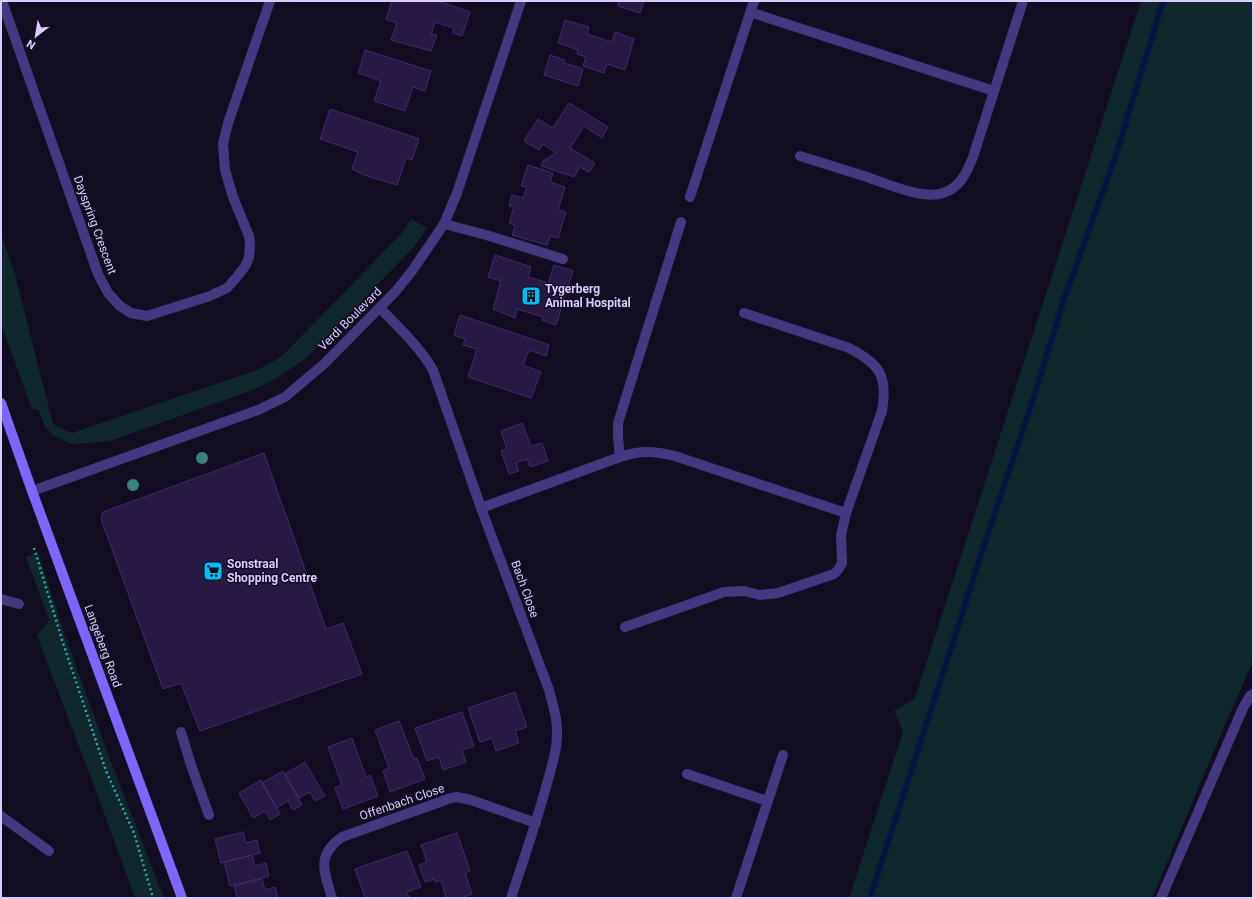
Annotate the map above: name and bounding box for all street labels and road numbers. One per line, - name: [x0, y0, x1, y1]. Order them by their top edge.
- street label: Dayspring Crescent: [71, 174, 119, 276]
- street label: Verdi Boulevard: [316, 285, 384, 353]
- street label: Bach Close: [508, 558, 542, 620]
- street label: Langeberg Road: [82, 603, 124, 689]
- street label: Offenbach Close: [358, 781, 446, 823]

